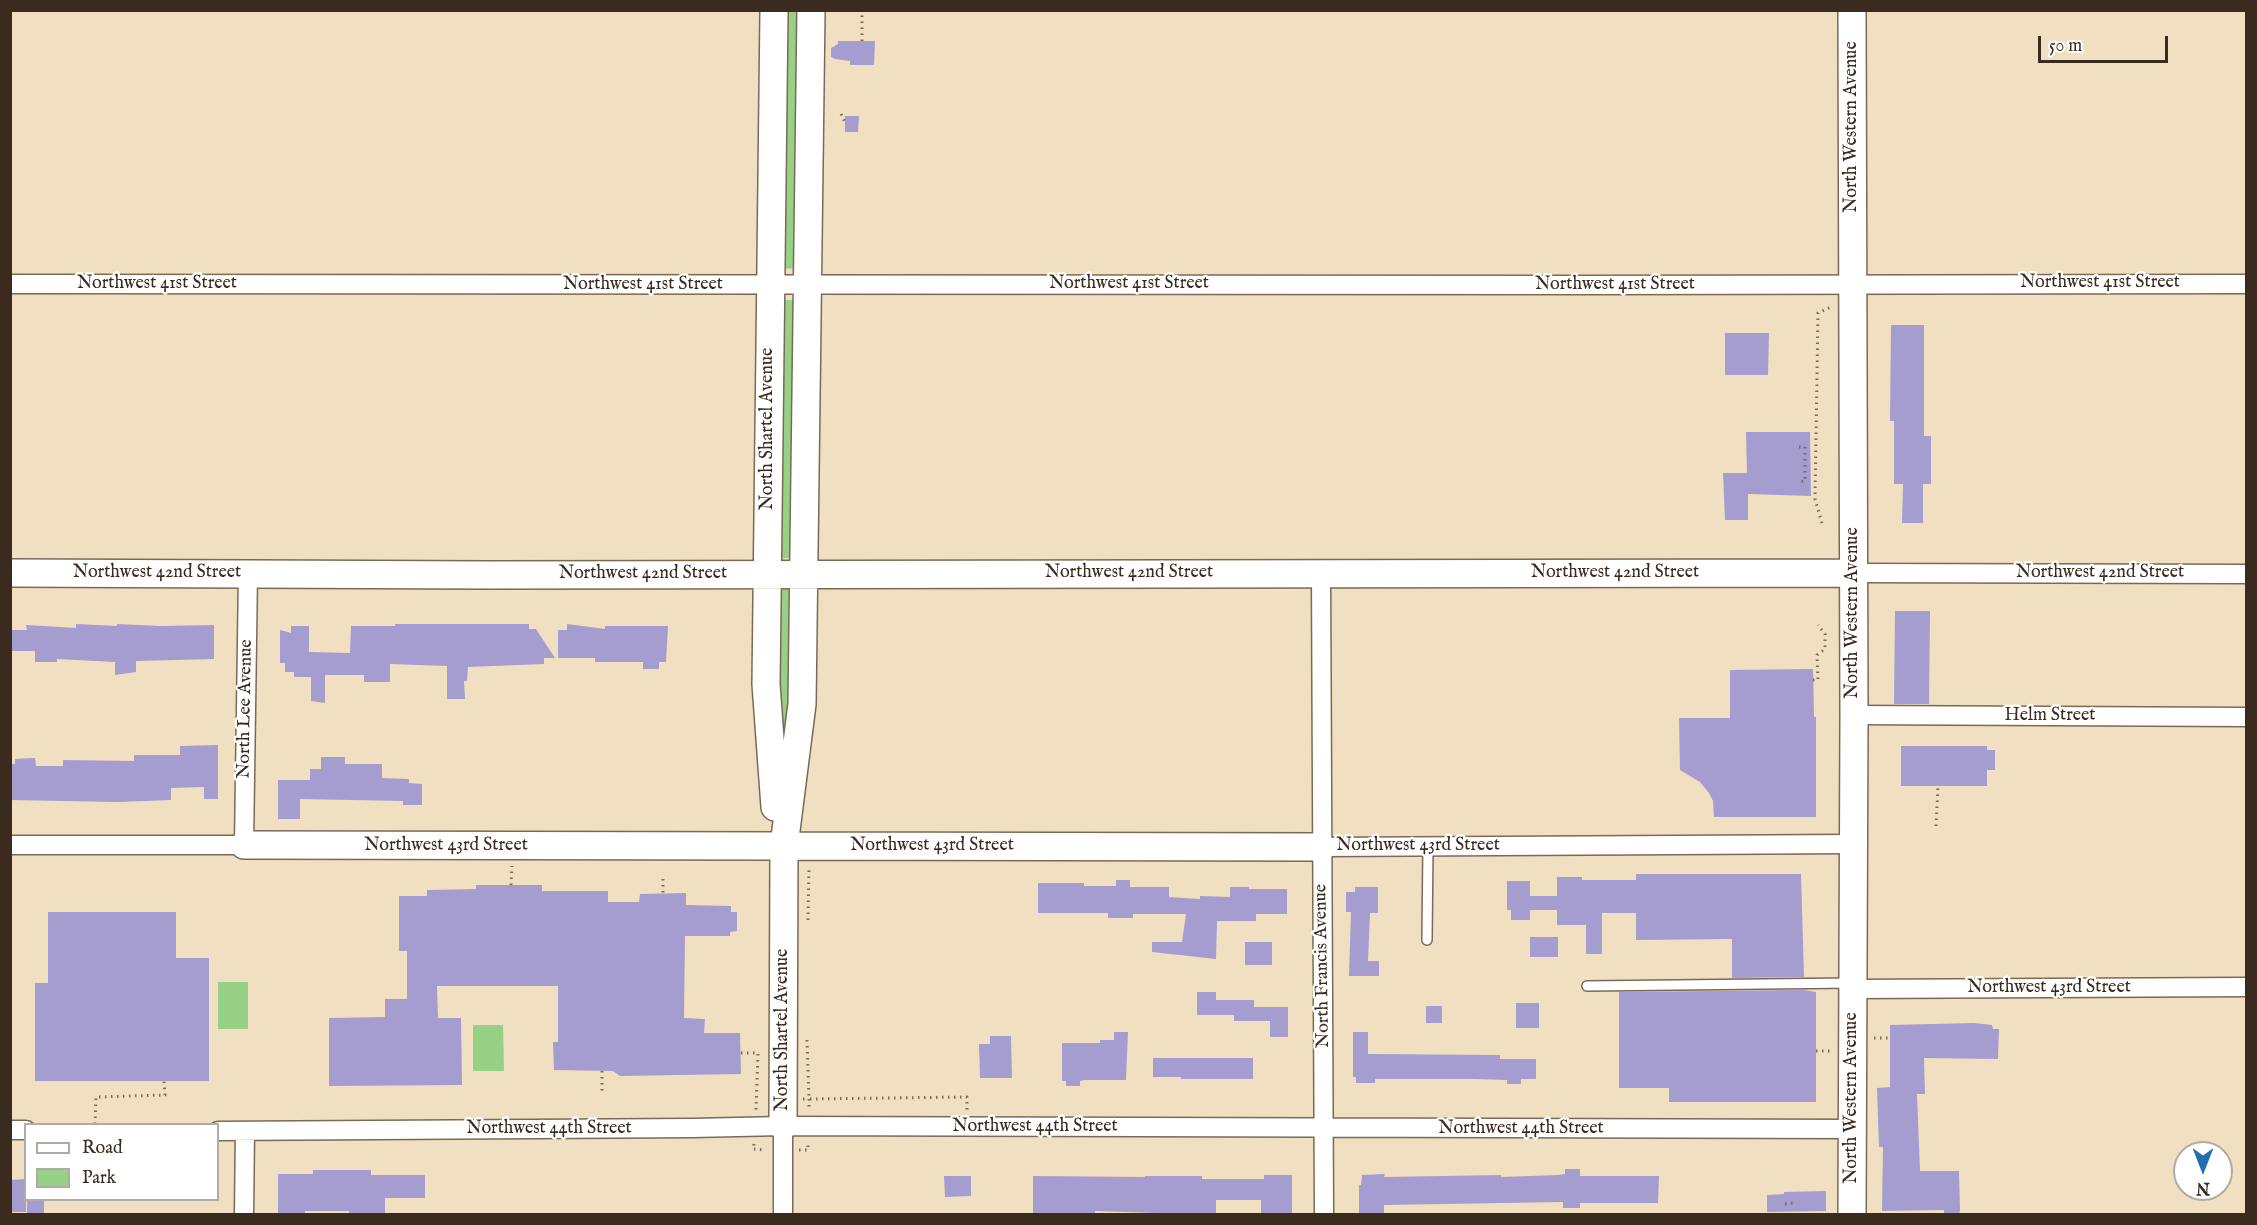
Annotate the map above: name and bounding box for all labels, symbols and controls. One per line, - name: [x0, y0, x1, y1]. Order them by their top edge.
- scale bar: [2041, 24, 2172, 62]
- text: 50 m: [2049, 35, 2082, 58]
- street label: North Western Avenue: [1841, 41, 1863, 213]
- street label: Northwest 41st Street: [2020, 272, 2180, 294]
- street label: Northwest 41st Street: [77, 273, 237, 295]
- street label: Northwest 41st Street: [1049, 273, 1209, 295]
- street label: Northwest 41st Street: [563, 274, 723, 296]
- street label: Northwest 41st Street: [1535, 274, 1695, 296]
- street label: North Shartel Avenue: [757, 348, 779, 510]
- street label: North Western Avenue: [1842, 527, 1864, 699]
- street label: Northwest 42nd Street: [73, 562, 241, 584]
- street label: Northwest 42nd Street: [1045, 562, 1213, 584]
- street label: Northwest 42nd Street: [1531, 562, 1699, 584]
- street label: Northwest 42nd Street: [2016, 562, 2184, 584]
- street label: Northwest 42nd Street: [559, 563, 727, 585]
- street label: North Lee Avenue: [234, 639, 258, 779]
- street label: Helm Street: [2005, 705, 2095, 727]
- street label: Northwest 43rd Street: [364, 835, 528, 857]
- street label: Northwest 43rd Street: [850, 835, 1014, 857]
- street label: Northwest 43rd Street: [1336, 835, 1500, 857]
- street label: North Francis Avenue: [1311, 884, 1335, 1048]
- street label: North Shartel Avenue: [772, 949, 794, 1111]
- street label: Northwest 43rd Street: [1967, 977, 2131, 999]
- street label: North Western Avenue: [1841, 1012, 1863, 1184]
- street label: Northwest 44th Street: [952, 1116, 1118, 1138]
- street label: Northwest 44th Street: [466, 1118, 632, 1140]
- street label: Northwest 44th Street: [1438, 1118, 1604, 1140]
- legend: [24, 1123, 219, 1201]
- text: Road: [82, 1137, 123, 1160]
- north arrow: [2173, 1141, 2233, 1201]
- text: Park: [82, 1167, 116, 1190]
- text: N: [2196, 1177, 2210, 1197]

